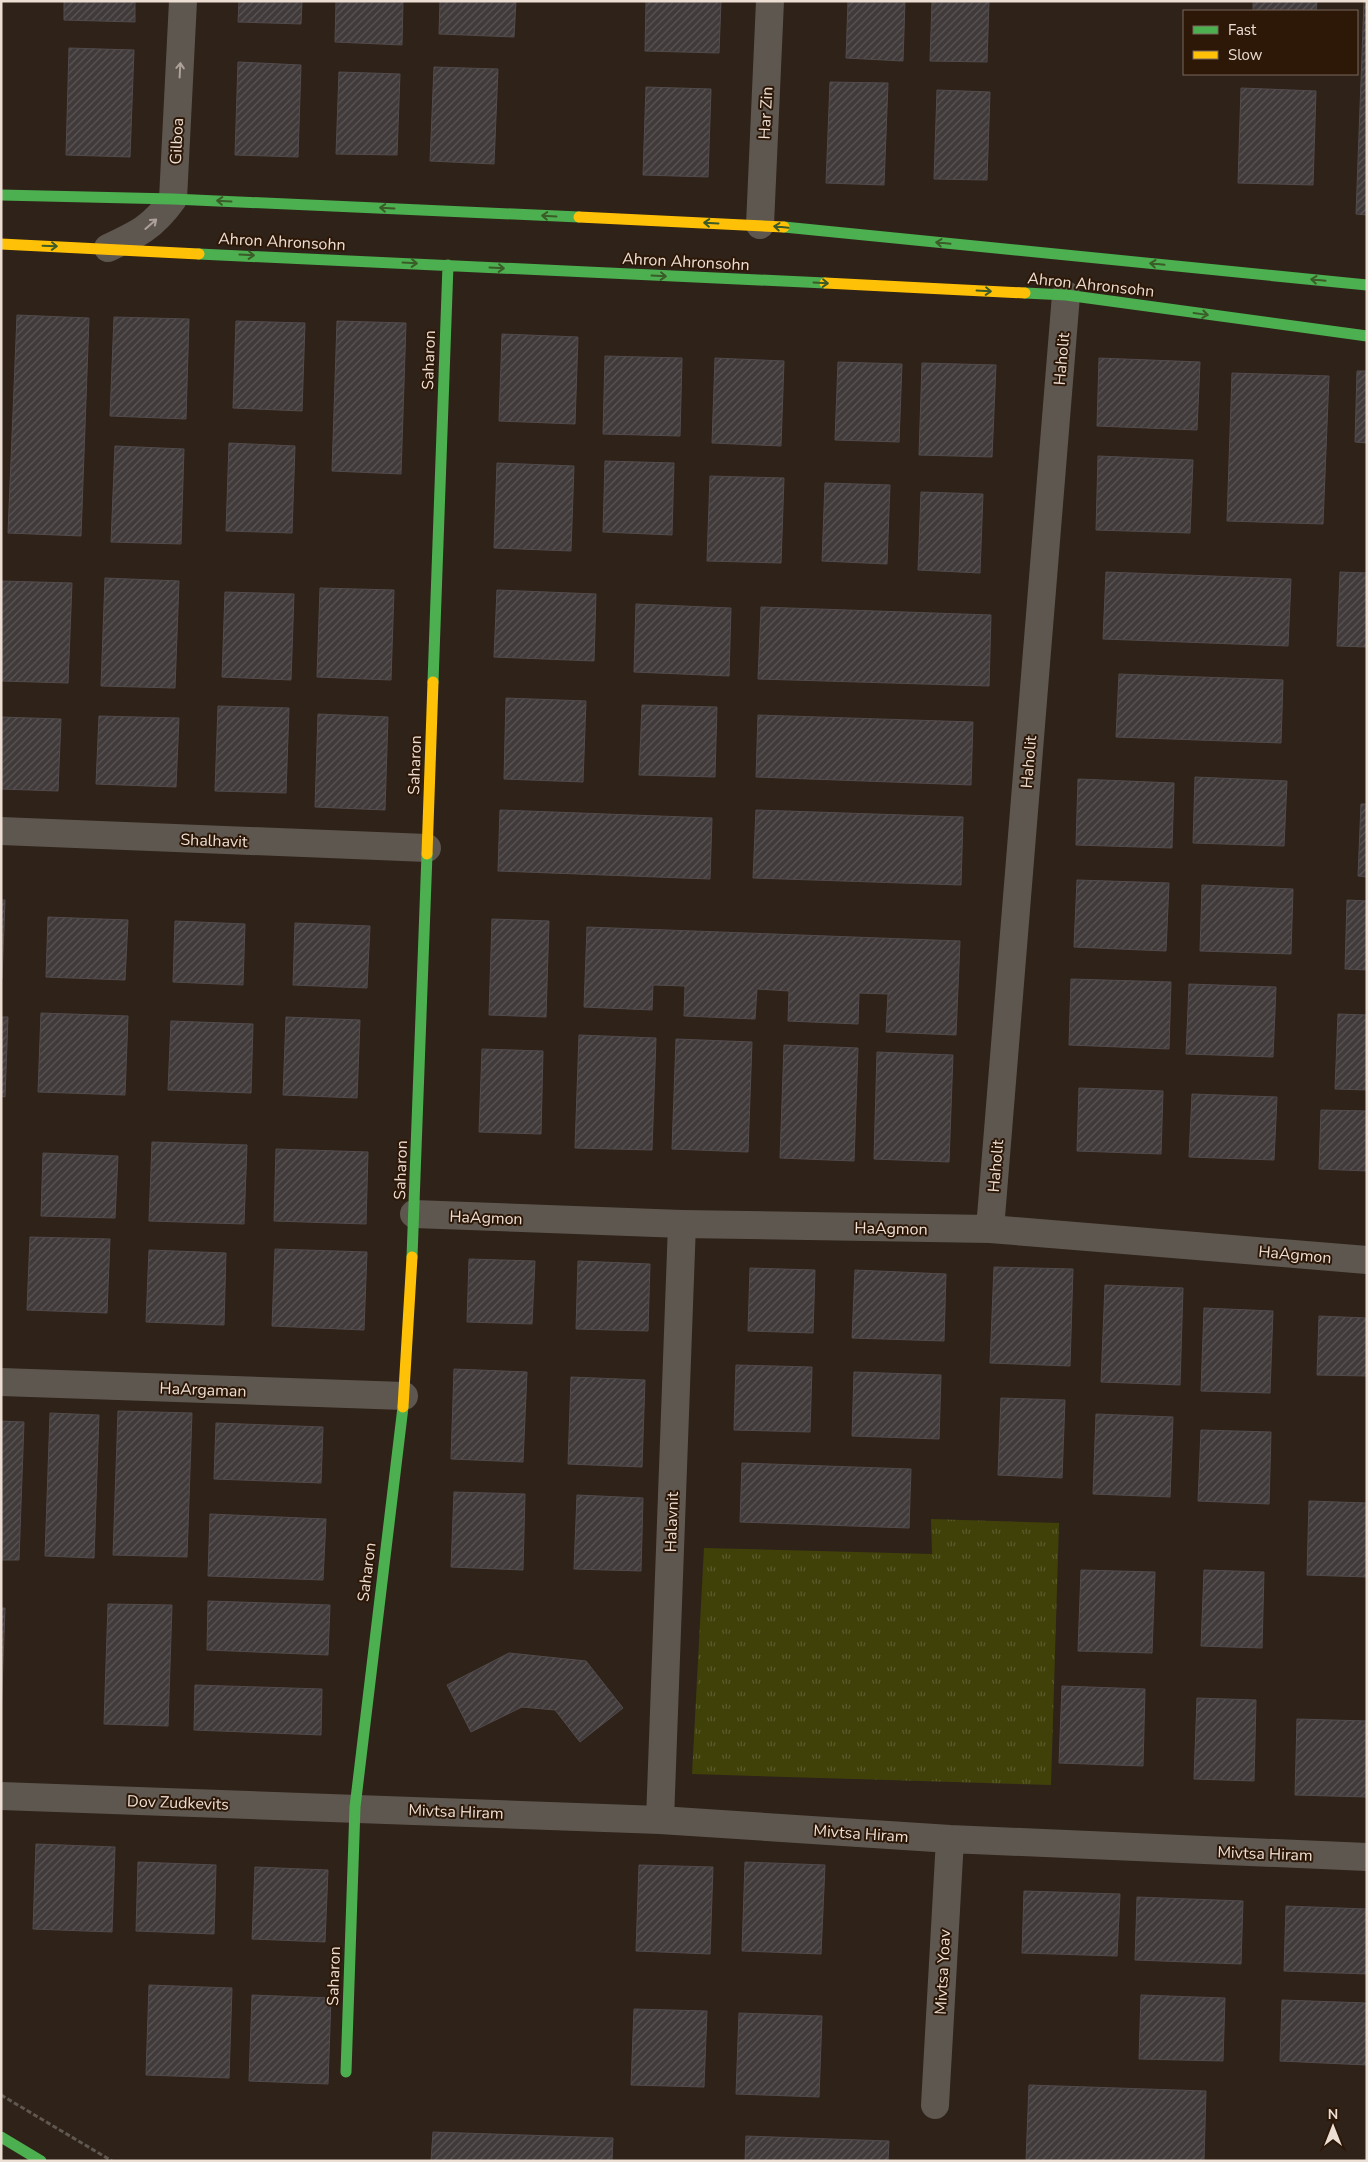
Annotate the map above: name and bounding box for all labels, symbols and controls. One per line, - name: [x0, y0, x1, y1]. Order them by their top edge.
- legend: [1183, 10, 1358, 75]
- text: Fast: [1228, 20, 1257, 40]
- text: Slow: [1228, 45, 1263, 65]
- one-way arrow: [175, 63, 184, 79]
- street label: Har Zin: [754, 86, 778, 140]
- street label: Gilboa: [165, 117, 189, 165]
- one-way arrow: [217, 197, 233, 206]
- one-way arrow: [379, 204, 395, 213]
- one-way arrow: [541, 211, 557, 220]
- one-way arrow: [704, 218, 720, 227]
- one-way arrow: [144, 219, 157, 230]
- one-way arrow: [773, 222, 789, 232]
- street label: Ahron Ahronsohn: [218, 228, 346, 256]
- one-way arrow: [935, 238, 951, 248]
- one-way arrow: [42, 241, 58, 250]
- street label: Ahron Ahronsohn: [622, 248, 750, 276]
- one-way arrow: [239, 251, 255, 260]
- one-way arrow: [401, 259, 417, 268]
- one-way arrow: [1149, 259, 1165, 269]
- one-way arrow: [489, 263, 505, 272]
- street label: Ahron Ahronsohn: [1026, 267, 1156, 303]
- one-way arrow: [651, 271, 667, 280]
- one-way arrow: [1311, 275, 1327, 285]
- one-way arrow: [813, 279, 829, 288]
- one-way arrow: [976, 287, 992, 296]
- one-way arrow: [1193, 309, 1209, 319]
- street label: Saharon: [417, 330, 441, 390]
- street label: Haholit: [1049, 331, 1075, 386]
- street label: Haholit: [1016, 734, 1042, 789]
- street label: Saharon: [403, 735, 427, 795]
- street label: Shalhavit: [180, 829, 248, 853]
- street label: Haholit: [983, 1138, 1009, 1193]
- street label: Saharon: [389, 1140, 413, 1200]
- street label: HaAgmon: [449, 1206, 523, 1230]
- street label: HaAgmon: [854, 1217, 928, 1241]
- street label: HaAgmon: [1257, 1241, 1332, 1269]
- street label: HaArgaman: [159, 1377, 247, 1403]
- street label: Halavnit: [660, 1491, 684, 1553]
- street label: Saharon: [352, 1541, 382, 1603]
- street label: Dov Zudkevits: [127, 1790, 229, 1816]
- street label: Mivtsa Hiram: [408, 1799, 504, 1825]
- street label: Mivtsa Hiram: [813, 1820, 909, 1848]
- street label: Mivtsa Hiram: [1217, 1841, 1313, 1867]
- street label: Mivtsa Yoav: [930, 1928, 956, 2015]
- street label: Saharon: [322, 1946, 346, 2006]
- north arrow: [1308, 2102, 1358, 2152]
- text: N: [1328, 2105, 1338, 2124]

